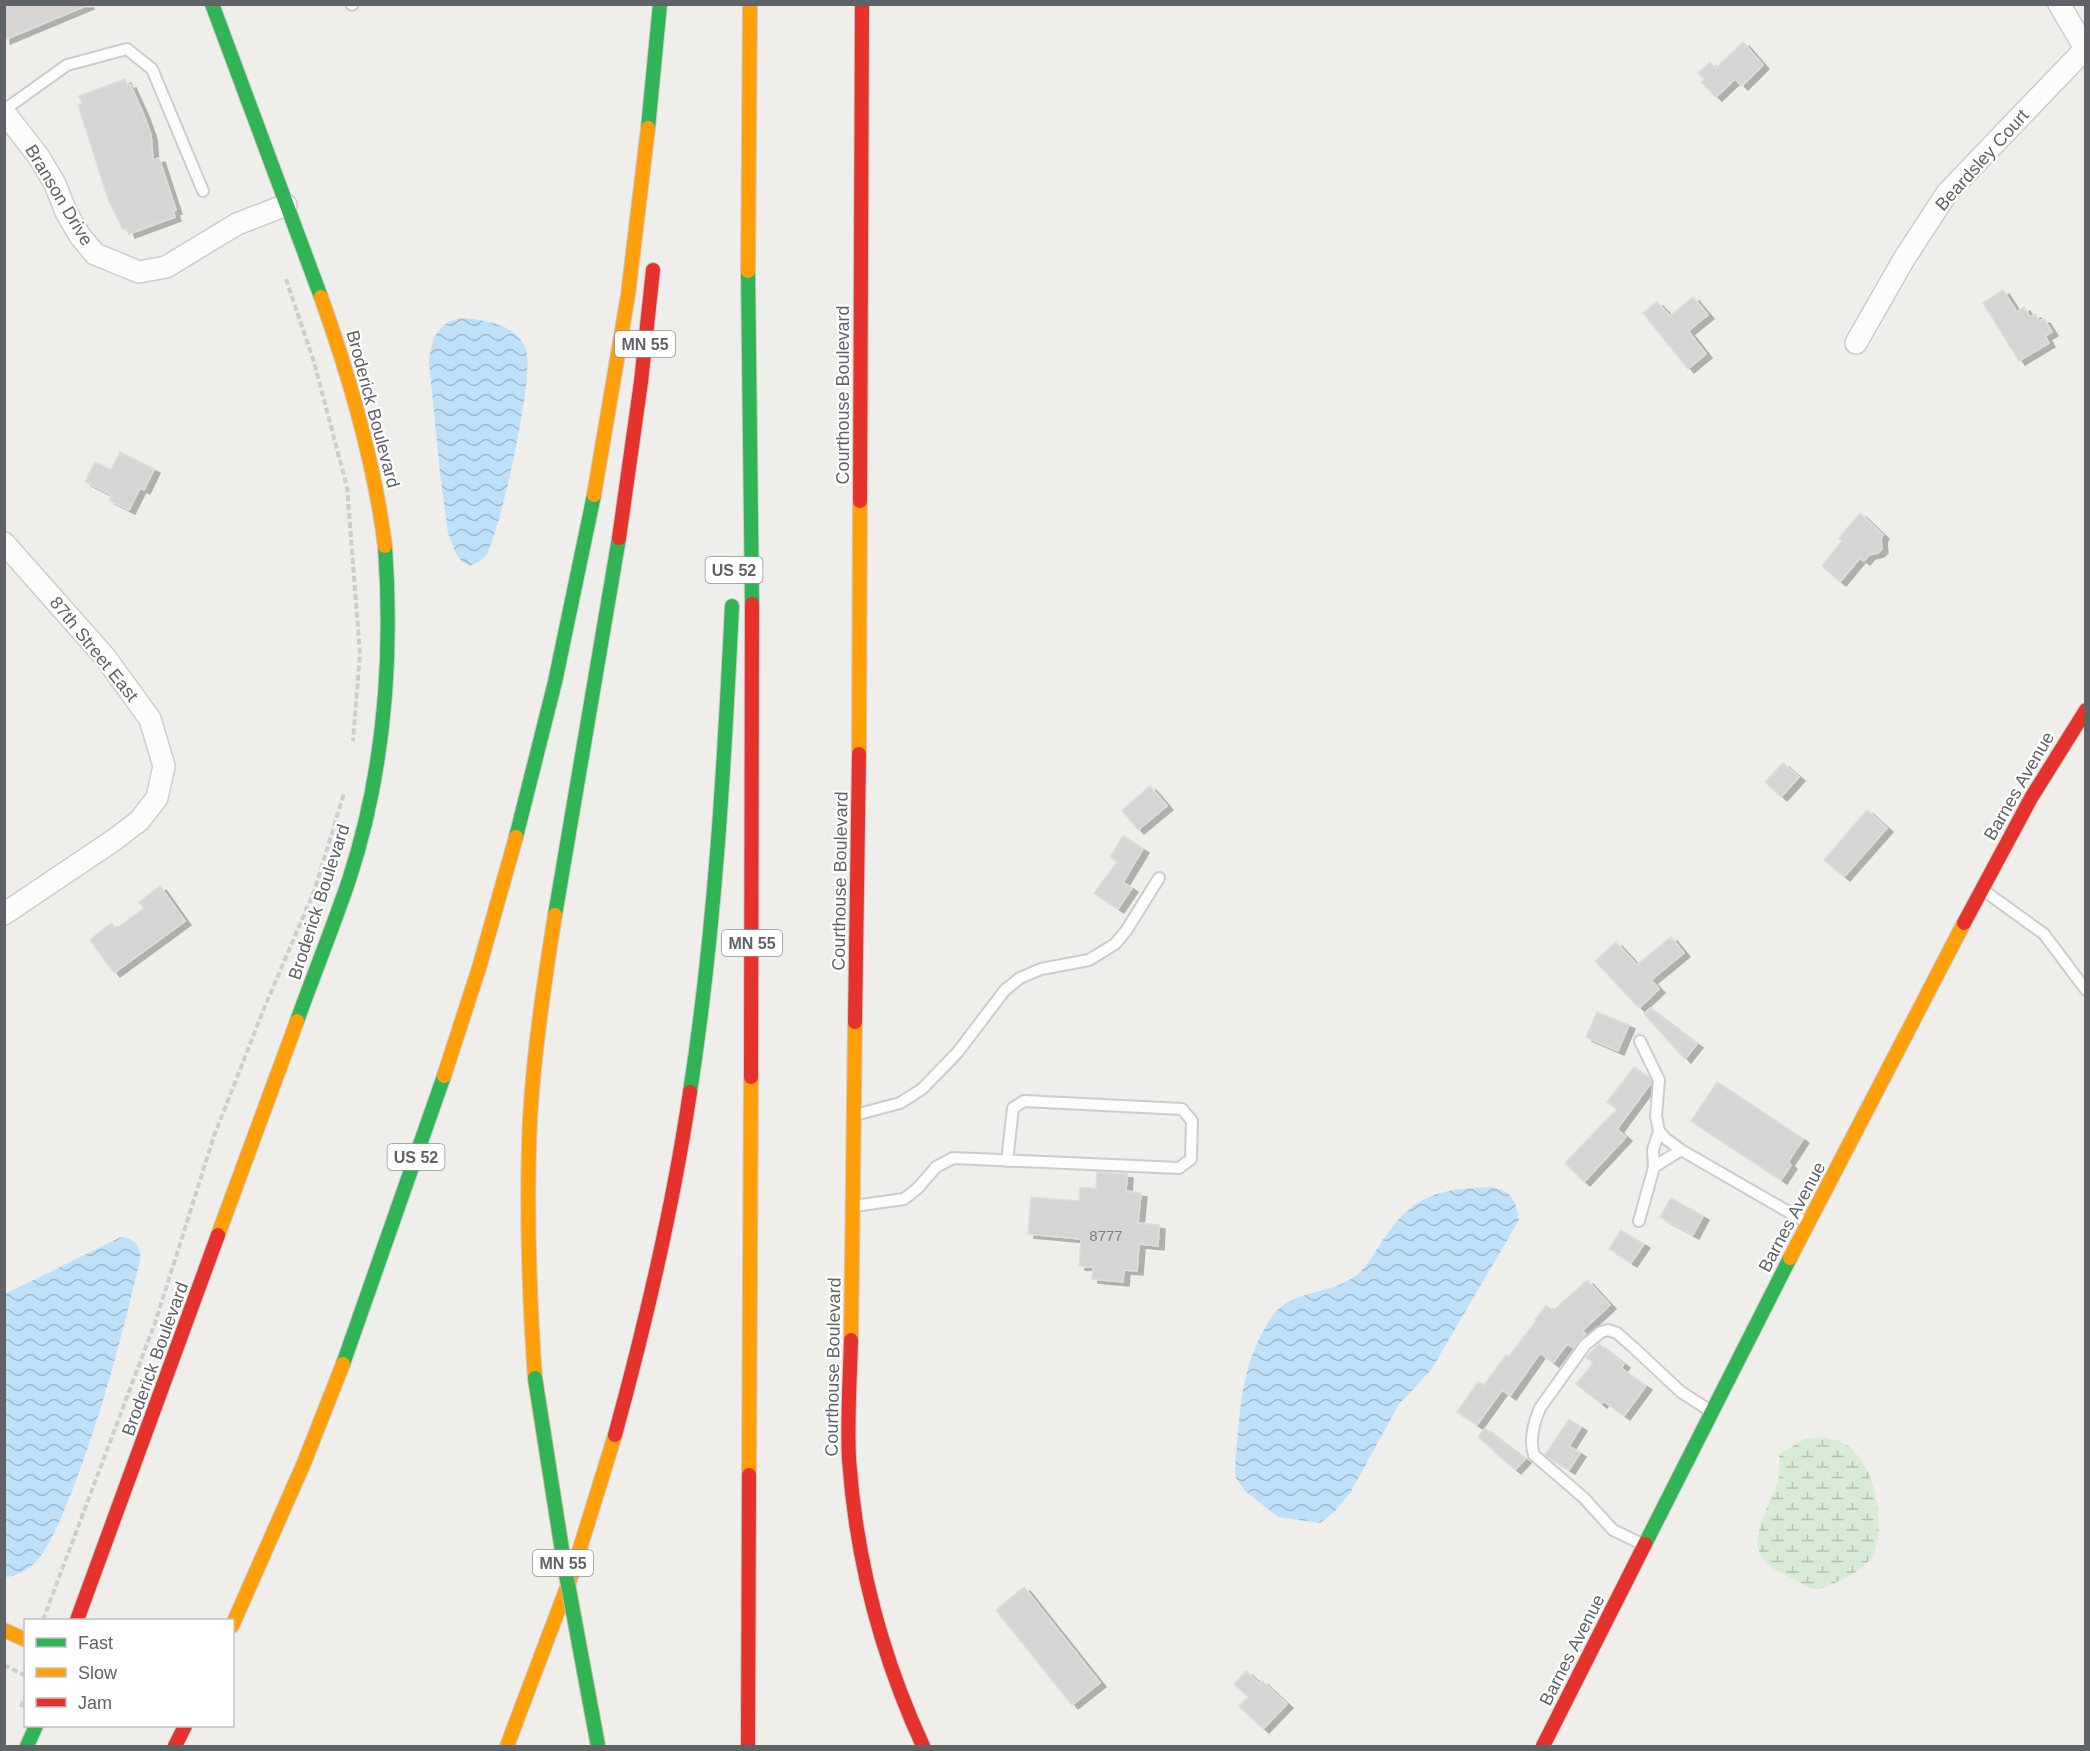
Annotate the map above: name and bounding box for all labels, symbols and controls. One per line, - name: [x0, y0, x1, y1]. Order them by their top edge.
- street label: Beardsley Court: [1931, 105, 2033, 215]
- street label: Branson Drive: [21, 141, 97, 249]
- street label: Courthouse Boulevard: [833, 305, 853, 485]
- street label: Broderick Boulevard: [342, 328, 404, 490]
- road number: MN 55: [615, 331, 675, 357]
- road number: US 52: [706, 557, 762, 583]
- street label: 87th Street East: [46, 593, 142, 705]
- street label: Barnes Avenue: [1980, 728, 2058, 844]
- street label: Courthouse Boulevard: [828, 791, 852, 971]
- street label: Broderick Boulevard: [284, 822, 354, 982]
- road number: MN 55: [722, 930, 782, 956]
- road number: US 52: [388, 1144, 444, 1170]
- street label: Barnes Avenue: [1755, 1159, 1829, 1275]
- house number: 8777: [1089, 1227, 1123, 1244]
- street label: Courthouse Boulevard: [821, 1277, 845, 1457]
- street label: Broderick Boulevard: [118, 1279, 192, 1439]
- road number: MN 55: [533, 1550, 593, 1576]
- street label: Barnes Avenue: [1535, 1591, 1609, 1709]
- legend: [24, 1619, 234, 1727]
- text: Fast: [78, 1633, 113, 1653]
- text: Slow: [78, 1663, 118, 1683]
- text: Jam: [78, 1693, 112, 1713]

